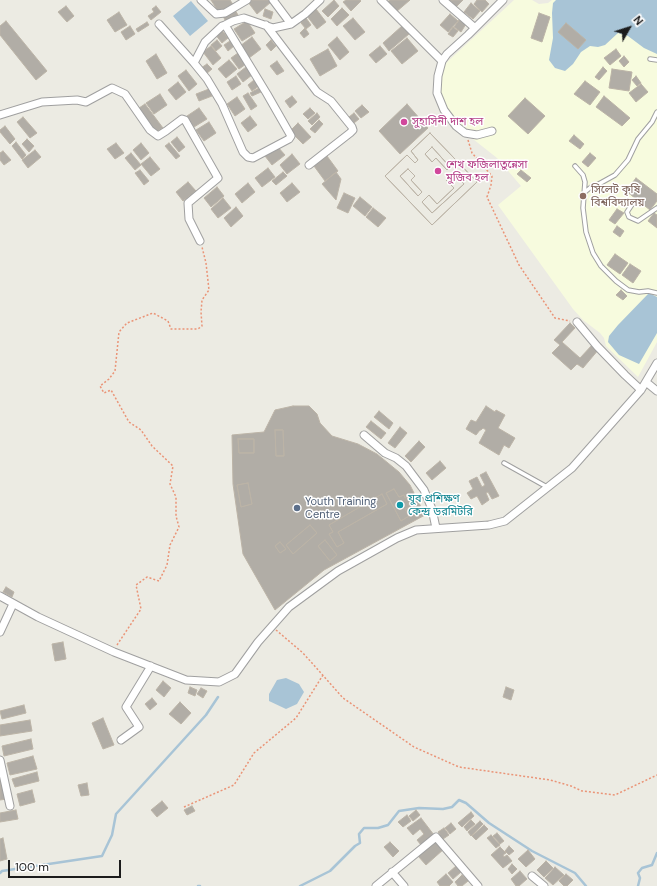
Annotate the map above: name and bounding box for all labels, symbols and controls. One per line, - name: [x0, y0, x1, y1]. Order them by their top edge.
- north arrow: [609, 8, 649, 48]
- text: N: [630, 13, 646, 28]
- place label: সুহাসিনী দাশ হল: [412, 115, 483, 129]
- marker: সুহাসিনী দাশ হল: [399, 117, 409, 127]
- place label: শেখ ফজিলাতুন্নেসা মুজিব হল: [446, 158, 527, 184]
- marker: শেখ ফজিলাতুন্নেসা মুজিব হল: [433, 166, 443, 176]
- place label: সিলেট কৃষি বিশ্ববিদ্যালয়: [591, 183, 644, 209]
- marker: সিলেট কৃষি বিশ্ববিদ্যালয়: [578, 191, 588, 201]
- place label: যুব প্রশিক্ষণ কেন্দ্র ডরমিটরি: [408, 492, 473, 518]
- place label: Youth Training Centre: [305, 495, 376, 521]
- marker: যুব প্রশিক্ষণ কেন্দ্র ডরমিটরি: [395, 500, 405, 510]
- marker: Youth Training Centre: [292, 503, 302, 513]
- scale bar: [10, 852, 123, 878]
- text: 100 m: [15, 859, 49, 875]

